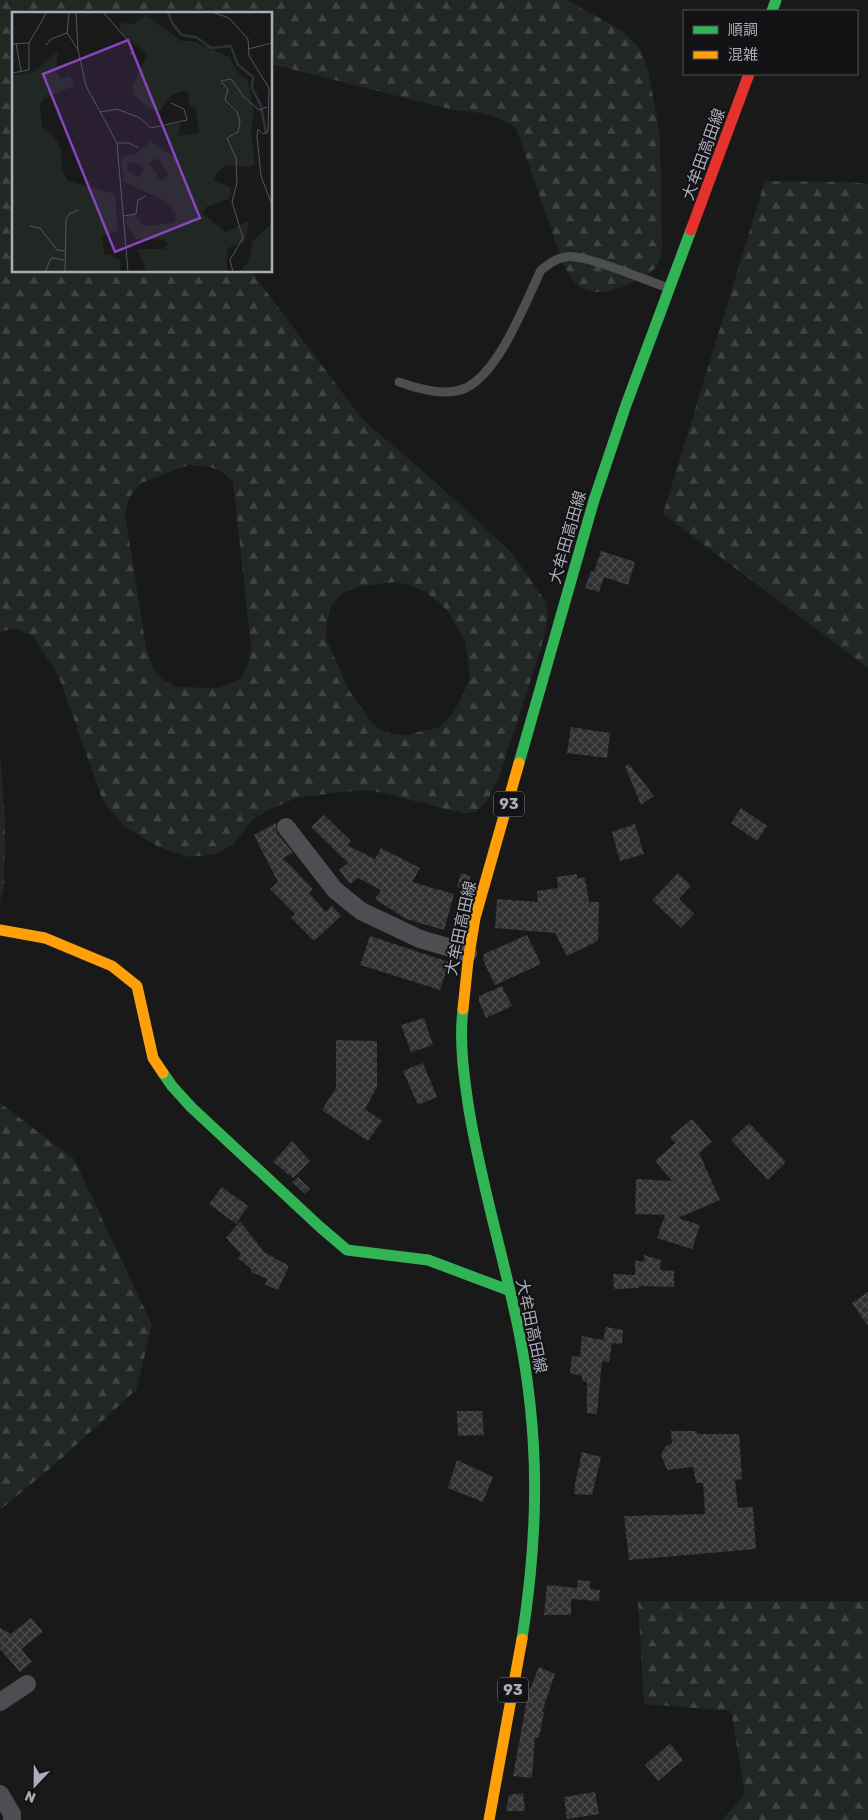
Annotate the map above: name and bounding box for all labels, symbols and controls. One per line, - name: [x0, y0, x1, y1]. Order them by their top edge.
- legend: [683, 10, 858, 75]
- inset map: [12, 12, 272, 272]
- text: 順調: [728, 21, 758, 39]
- text: 混雑: [728, 46, 758, 64]
- street label: 大牟田高田線: [678, 106, 729, 203]
- street label: 大牟田高田線: [545, 488, 590, 586]
- road number: 93: [494, 792, 524, 816]
- street label: 大牟田高田線: [441, 879, 480, 977]
- street label: 大牟田高田線: [512, 1277, 551, 1375]
- road number: 93: [498, 1678, 528, 1702]
- north arrow: [10, 1760, 60, 1810]
- text: N: [22, 1787, 38, 1806]

